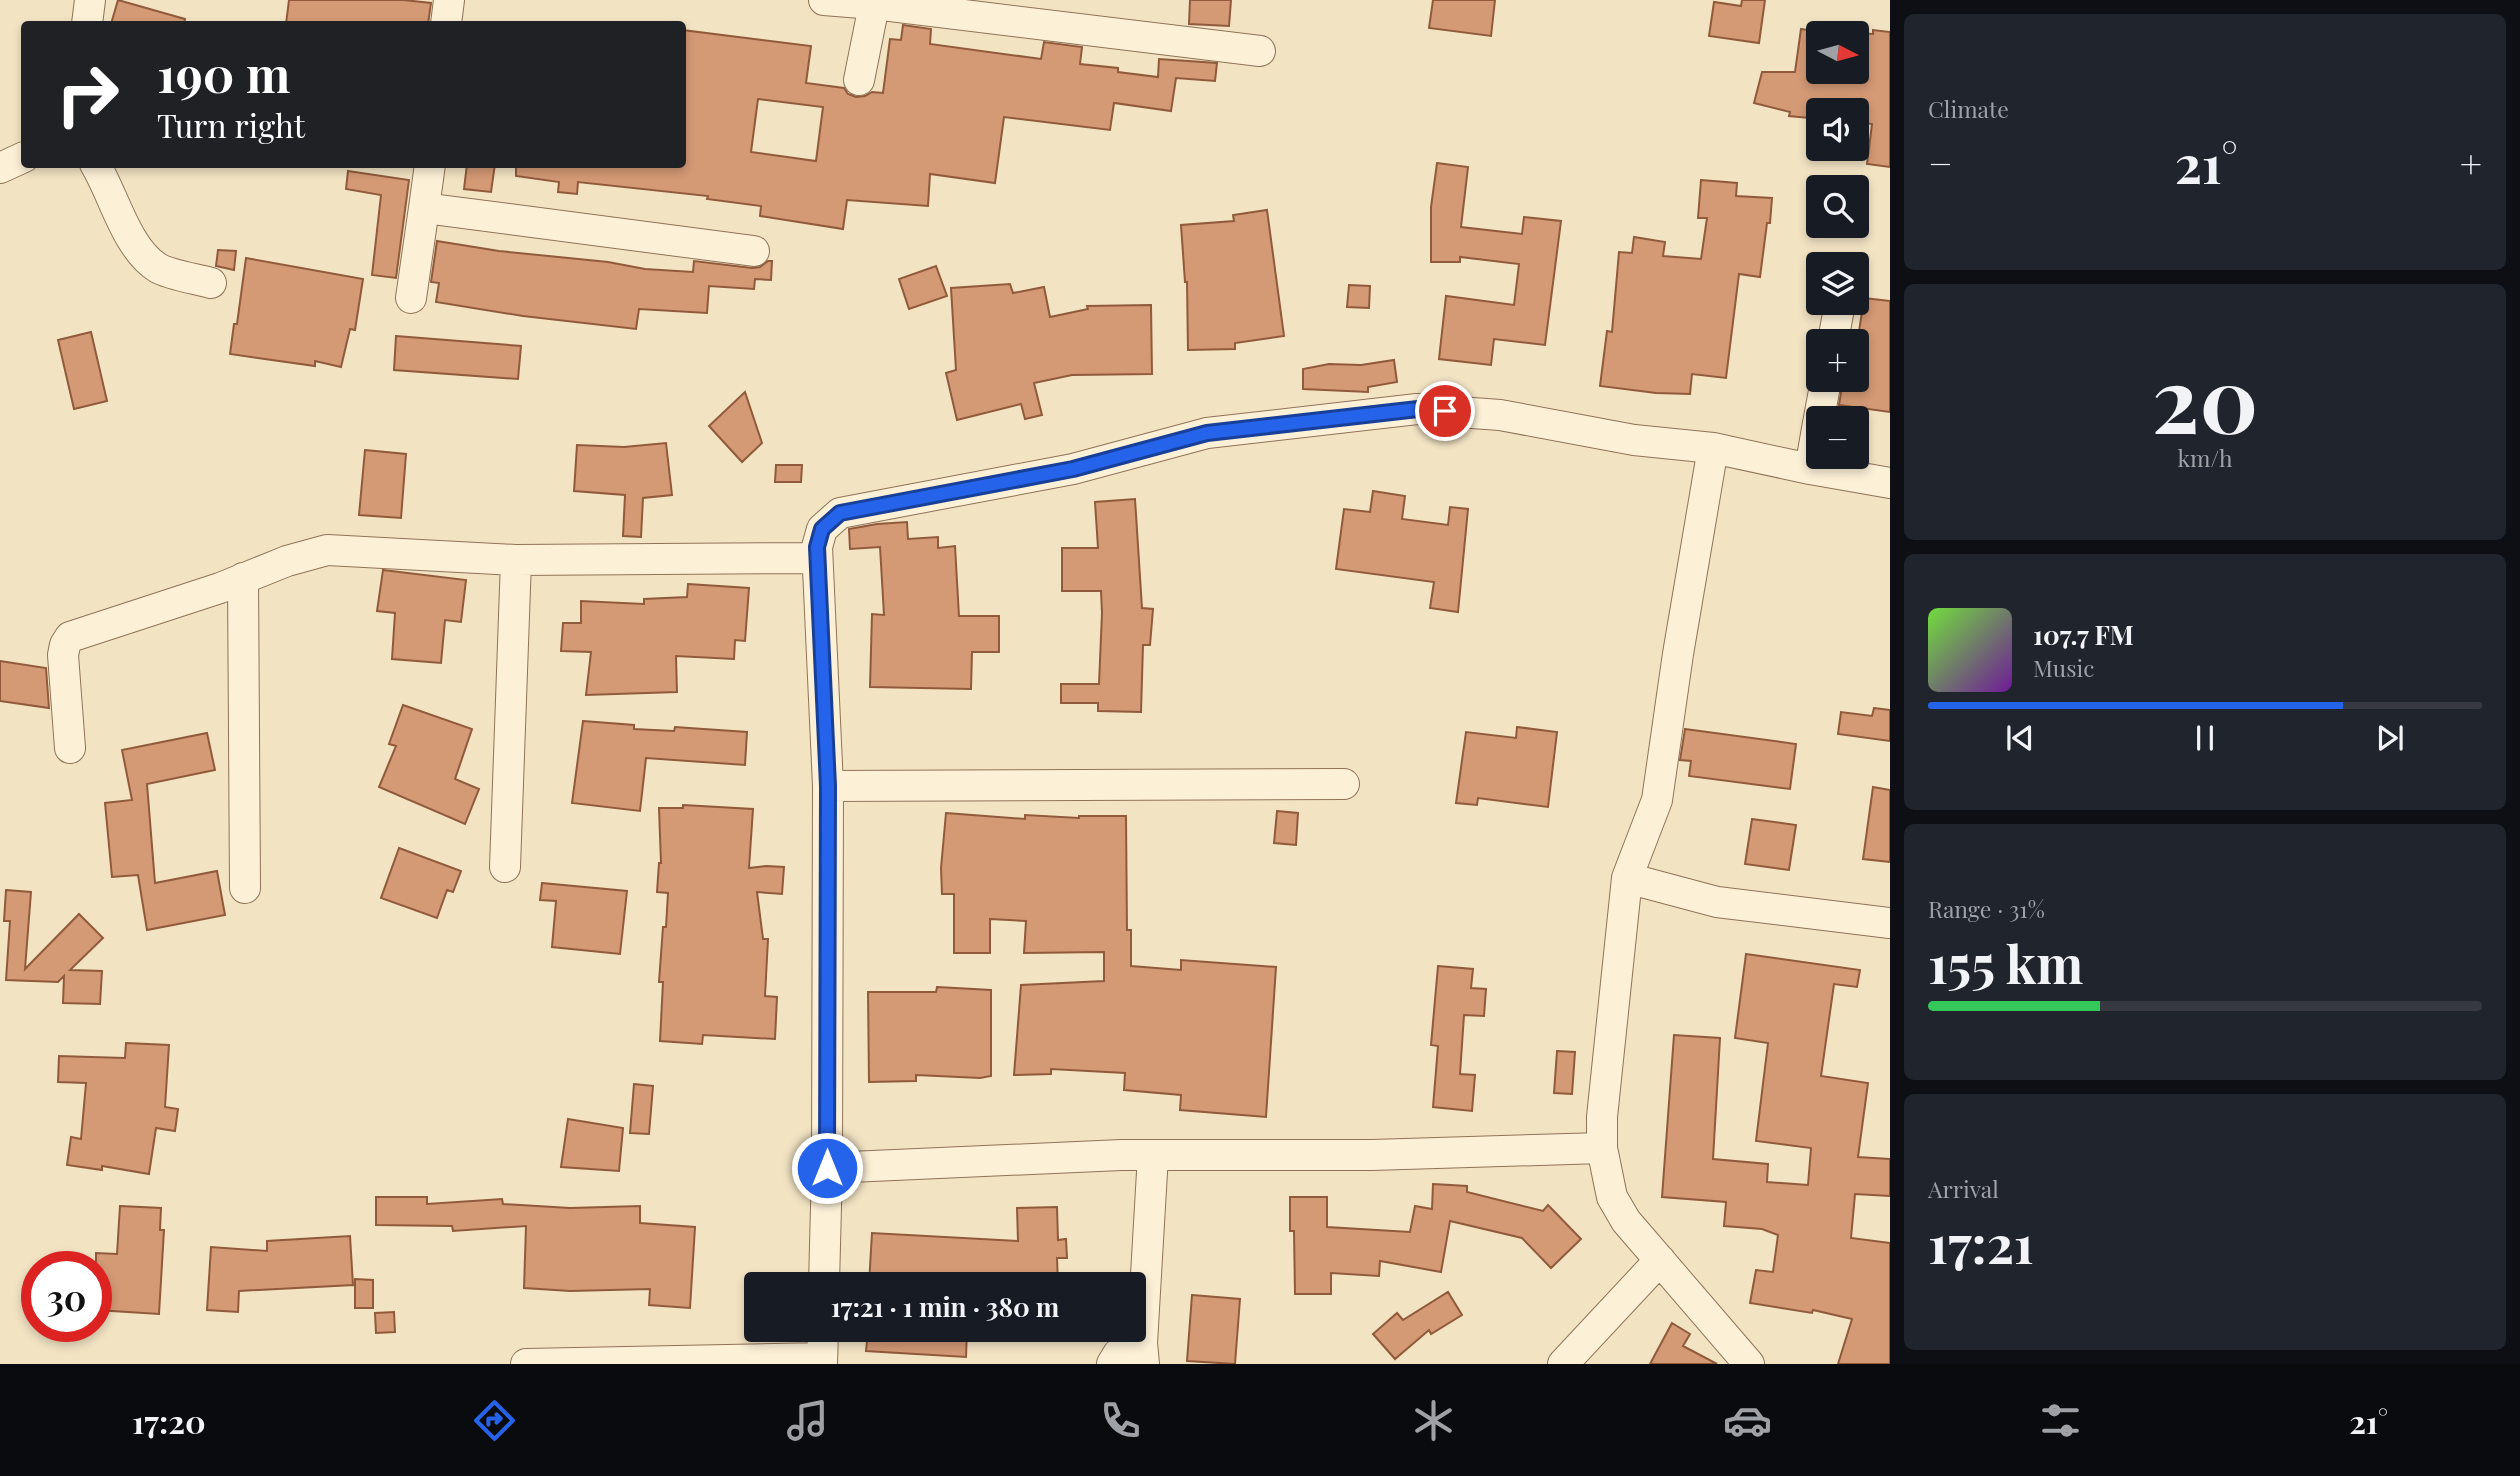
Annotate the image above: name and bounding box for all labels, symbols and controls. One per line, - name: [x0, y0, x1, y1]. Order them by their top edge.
- north arrow: [1806, 21, 1869, 84]
- map controls: [1806, 21, 1869, 469]
- text: 190 m: [157, 40, 290, 105]
- icon: right: [42, 49, 133, 140]
- text: Climate: [1928, 93, 2009, 124]
- button: sound: [1806, 98, 1869, 161]
- text: Turn right: [157, 103, 305, 146]
- text: 21°: [2175, 128, 2238, 197]
- text: −: [1928, 137, 1953, 188]
- text: +: [2460, 137, 2482, 188]
- button: search: [1806, 175, 1869, 238]
- button: layers: [1806, 252, 1869, 315]
- button: +: [1806, 329, 1869, 392]
- text: 20: [2152, 336, 2258, 457]
- pin: [1415, 381, 1475, 441]
- icon: arrive: [1426, 392, 1464, 430]
- button: −: [1806, 406, 1869, 469]
- text: km/h: [2177, 442, 2233, 473]
- text: 107.7 FM: [2033, 617, 2134, 652]
- text: Music: [2033, 652, 2094, 683]
- icon: previous: [2001, 719, 2039, 757]
- icon: pause: [2186, 719, 2224, 757]
- icon: next: [2371, 719, 2409, 757]
- text: Range · 31%: [1928, 893, 2045, 924]
- text: 155 km: [1928, 928, 2083, 997]
- position arrow: [790, 1131, 864, 1205]
- text: Arrival: [1928, 1173, 1999, 1204]
- text: 17:21: [1928, 1208, 2034, 1277]
- speed limit sign: 30: [21, 1251, 112, 1342]
- text: 17:21 · 1 min · 380 m: [831, 1289, 1059, 1324]
- icon: directions: [470, 1396, 519, 1445]
- icon: music: [783, 1396, 832, 1445]
- icon: phone: [1096, 1396, 1145, 1445]
- icon: climate: [1409, 1396, 1458, 1445]
- icon: car: [1723, 1396, 1772, 1445]
- icon: filters: [2036, 1396, 2085, 1445]
- text: 17:20: [132, 1399, 206, 1442]
- text: 21°: [2349, 1399, 2388, 1442]

